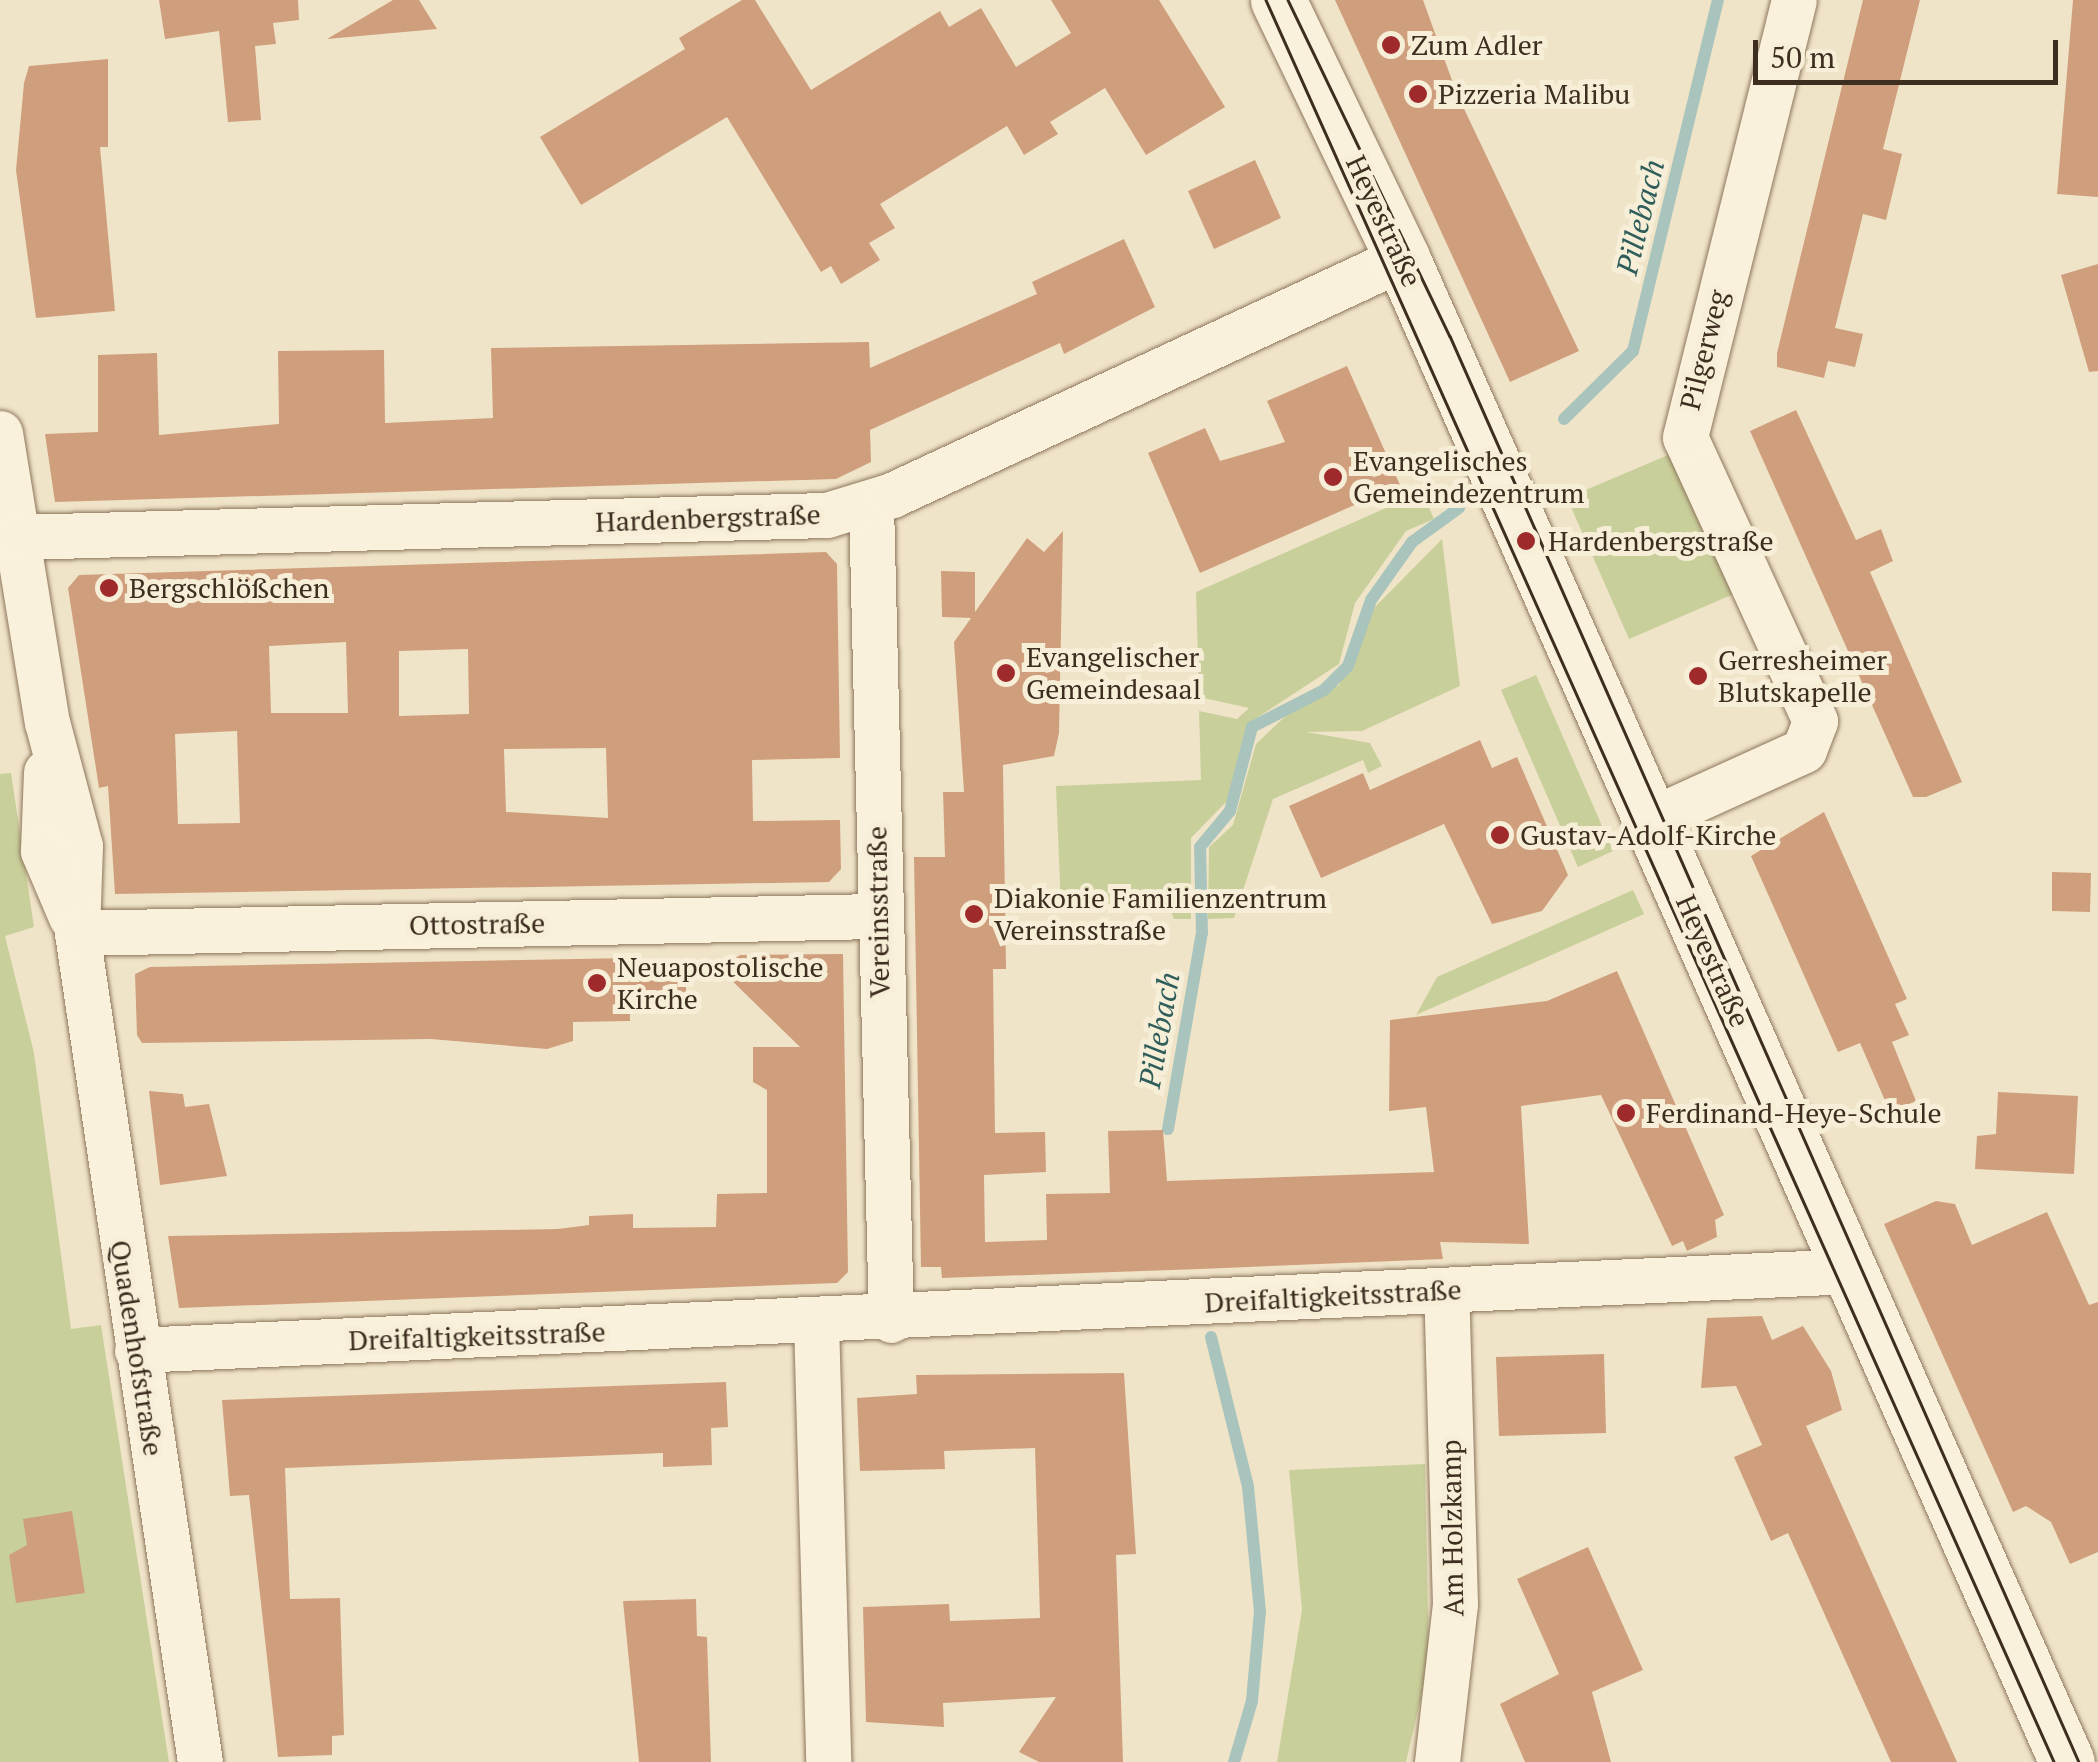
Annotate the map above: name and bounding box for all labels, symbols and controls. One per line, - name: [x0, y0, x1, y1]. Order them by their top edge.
- scale bar: [1758, 20, 2063, 82]
- place label: Zum Adler: [1411, 28, 1543, 62]
- marker: Zum Adler: [1380, 34, 1402, 56]
- text: 50 m: [1770, 37, 1835, 77]
- place label: Pizzeria Malibu: [1438, 77, 1630, 111]
- marker: Pizzeria Malibu: [1407, 83, 1429, 105]
- street label: Heyestraße: [1339, 150, 1429, 292]
- water label: Pillebach: [1608, 156, 1672, 278]
- street label: Pilgerweg: [1673, 287, 1735, 413]
- place label: Evangelisches Gemeindezentrum: [1353, 444, 1584, 510]
- marker: Evangelisches Gemeindezentrum: [1322, 466, 1344, 488]
- street label: Hardenbergstraße: [595, 497, 821, 539]
- place label: Hardenbergstraße: [1548, 524, 1774, 558]
- marker: Hardenbergstraße: [1513, 528, 1539, 554]
- place label: Bergschlößchen: [129, 571, 329, 605]
- marker: Bergschlößchen: [98, 577, 120, 599]
- place label: Evangelischer Gemeindesaal: [1026, 640, 1201, 706]
- place label: Gerresheimer Blutskapelle: [1718, 643, 1887, 709]
- marker: Evangelischer Gemeindesaal: [995, 662, 1017, 684]
- marker: Gerresheimer Blutskapelle: [1687, 665, 1709, 687]
- place label: Gustav-Adolf-Kirche: [1520, 818, 1776, 852]
- marker: Gustav-Adolf-Kirche: [1489, 824, 1511, 846]
- street label: Vereinsstraße: [860, 826, 896, 998]
- place label: Diakonie Familienzentrum Vereinsstraße: [994, 881, 1327, 947]
- street label: Heyestraße: [1669, 890, 1757, 1032]
- marker: Diakonie Familienzentrum Vereinsstraße: [963, 903, 985, 925]
- street label: Ottostraße: [409, 906, 545, 942]
- place label: Neuapostolische Kirche: [617, 950, 824, 1016]
- water label: Pillebach: [1131, 969, 1187, 1091]
- marker: Neuapostolische Kirche: [586, 972, 608, 994]
- place label: Ferdinand-Heye-Schule: [1646, 1096, 1942, 1130]
- marker: Ferdinand-Heye-Schule: [1615, 1102, 1637, 1124]
- street label: Quadenhofstraße: [103, 1238, 171, 1458]
- street label: Dreifaltigkeitsstraße: [1204, 1272, 1462, 1320]
- street label: Dreifaltigkeitsstraße: [348, 1315, 606, 1357]
- street label: Am Holzkamp: [1434, 1439, 1470, 1617]

